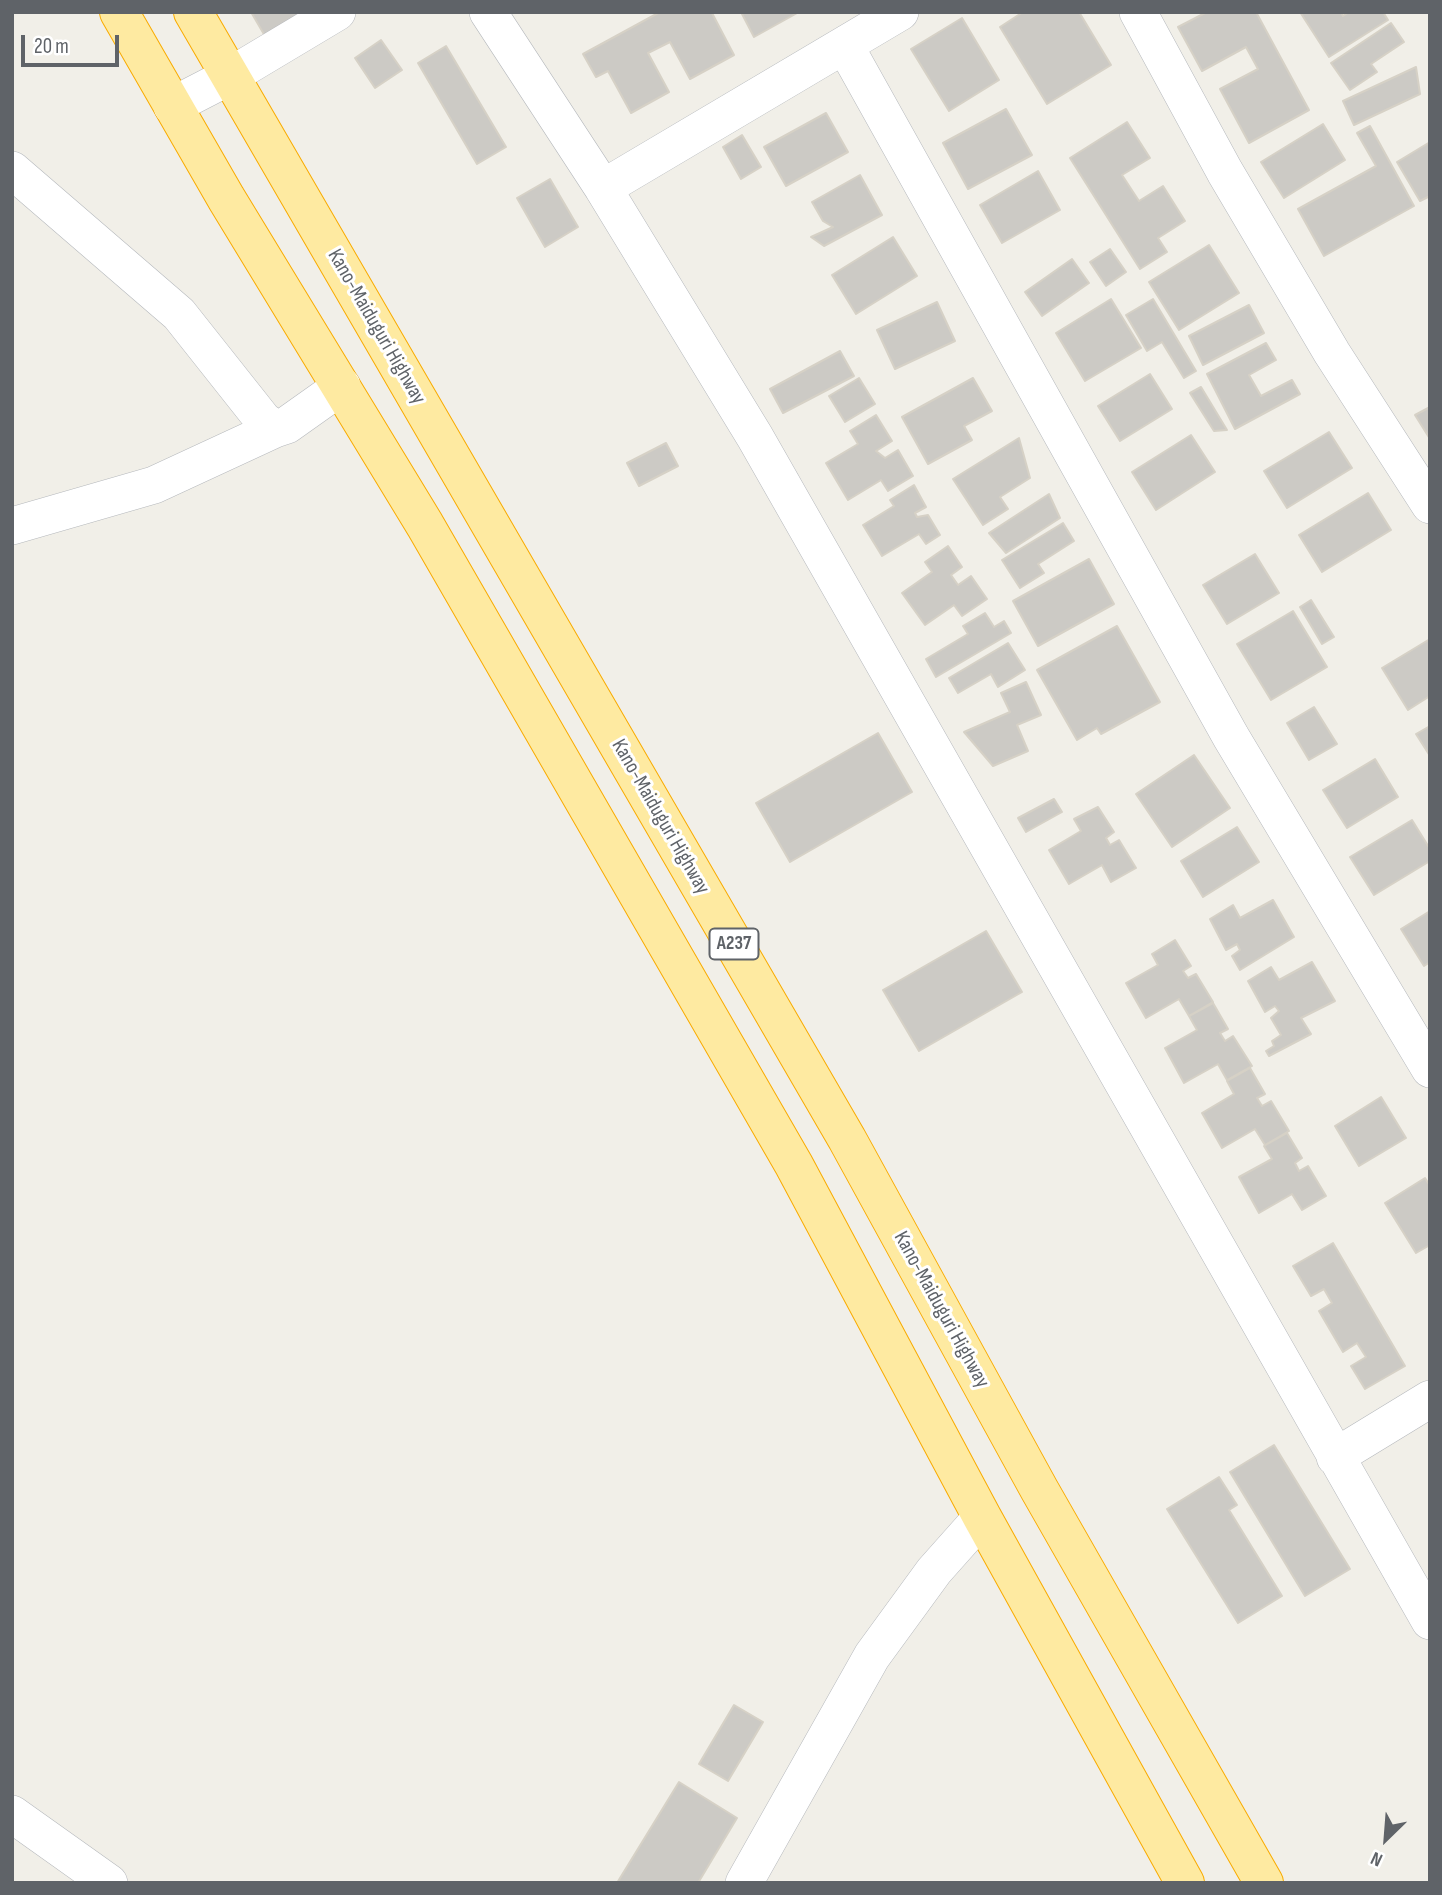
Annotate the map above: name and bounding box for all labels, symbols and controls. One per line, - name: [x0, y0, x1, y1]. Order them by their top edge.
- scale bar: [24, 21, 122, 65]
- text: 20 m: [34, 34, 69, 59]
- street label: Kano-Maiduguri Highway: [321, 245, 431, 409]
- street label: Kano-Maiduguri Highway: [605, 735, 715, 899]
- road number: A237: [710, 928, 758, 960]
- street label: Kano-Maiduguri Highway: [888, 1227, 994, 1393]
- north arrow: [1351, 1804, 1421, 1874]
- text: N: [1367, 1846, 1386, 1871]

